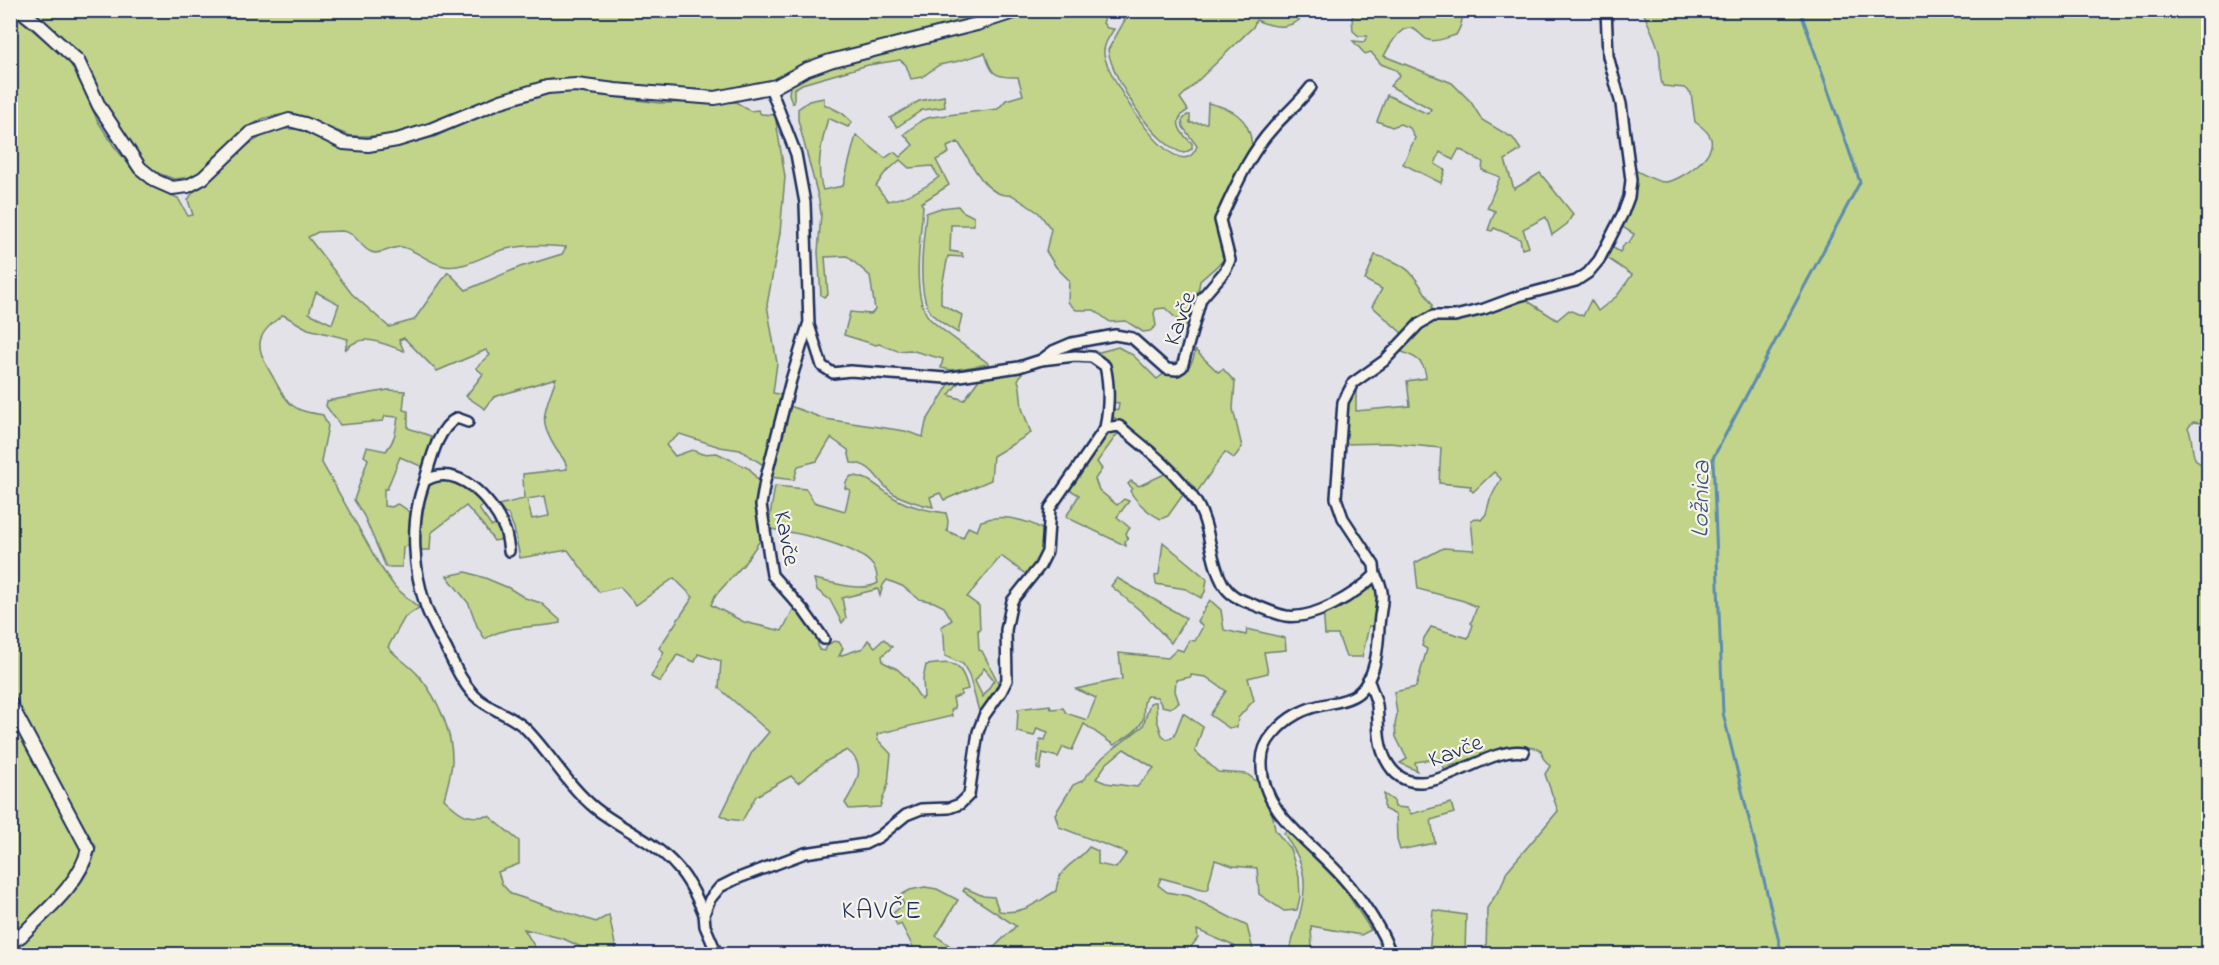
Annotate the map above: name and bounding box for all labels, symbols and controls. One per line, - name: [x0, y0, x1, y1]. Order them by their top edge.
- street label: Kavče: [1156, 287, 1207, 351]
- water label: Ložnica: [1682, 459, 1722, 538]
- street label: Kavče: [763, 508, 808, 569]
- street label: Kavče: [1424, 726, 1488, 779]
- district label: KAVČE: [841, 892, 923, 931]

